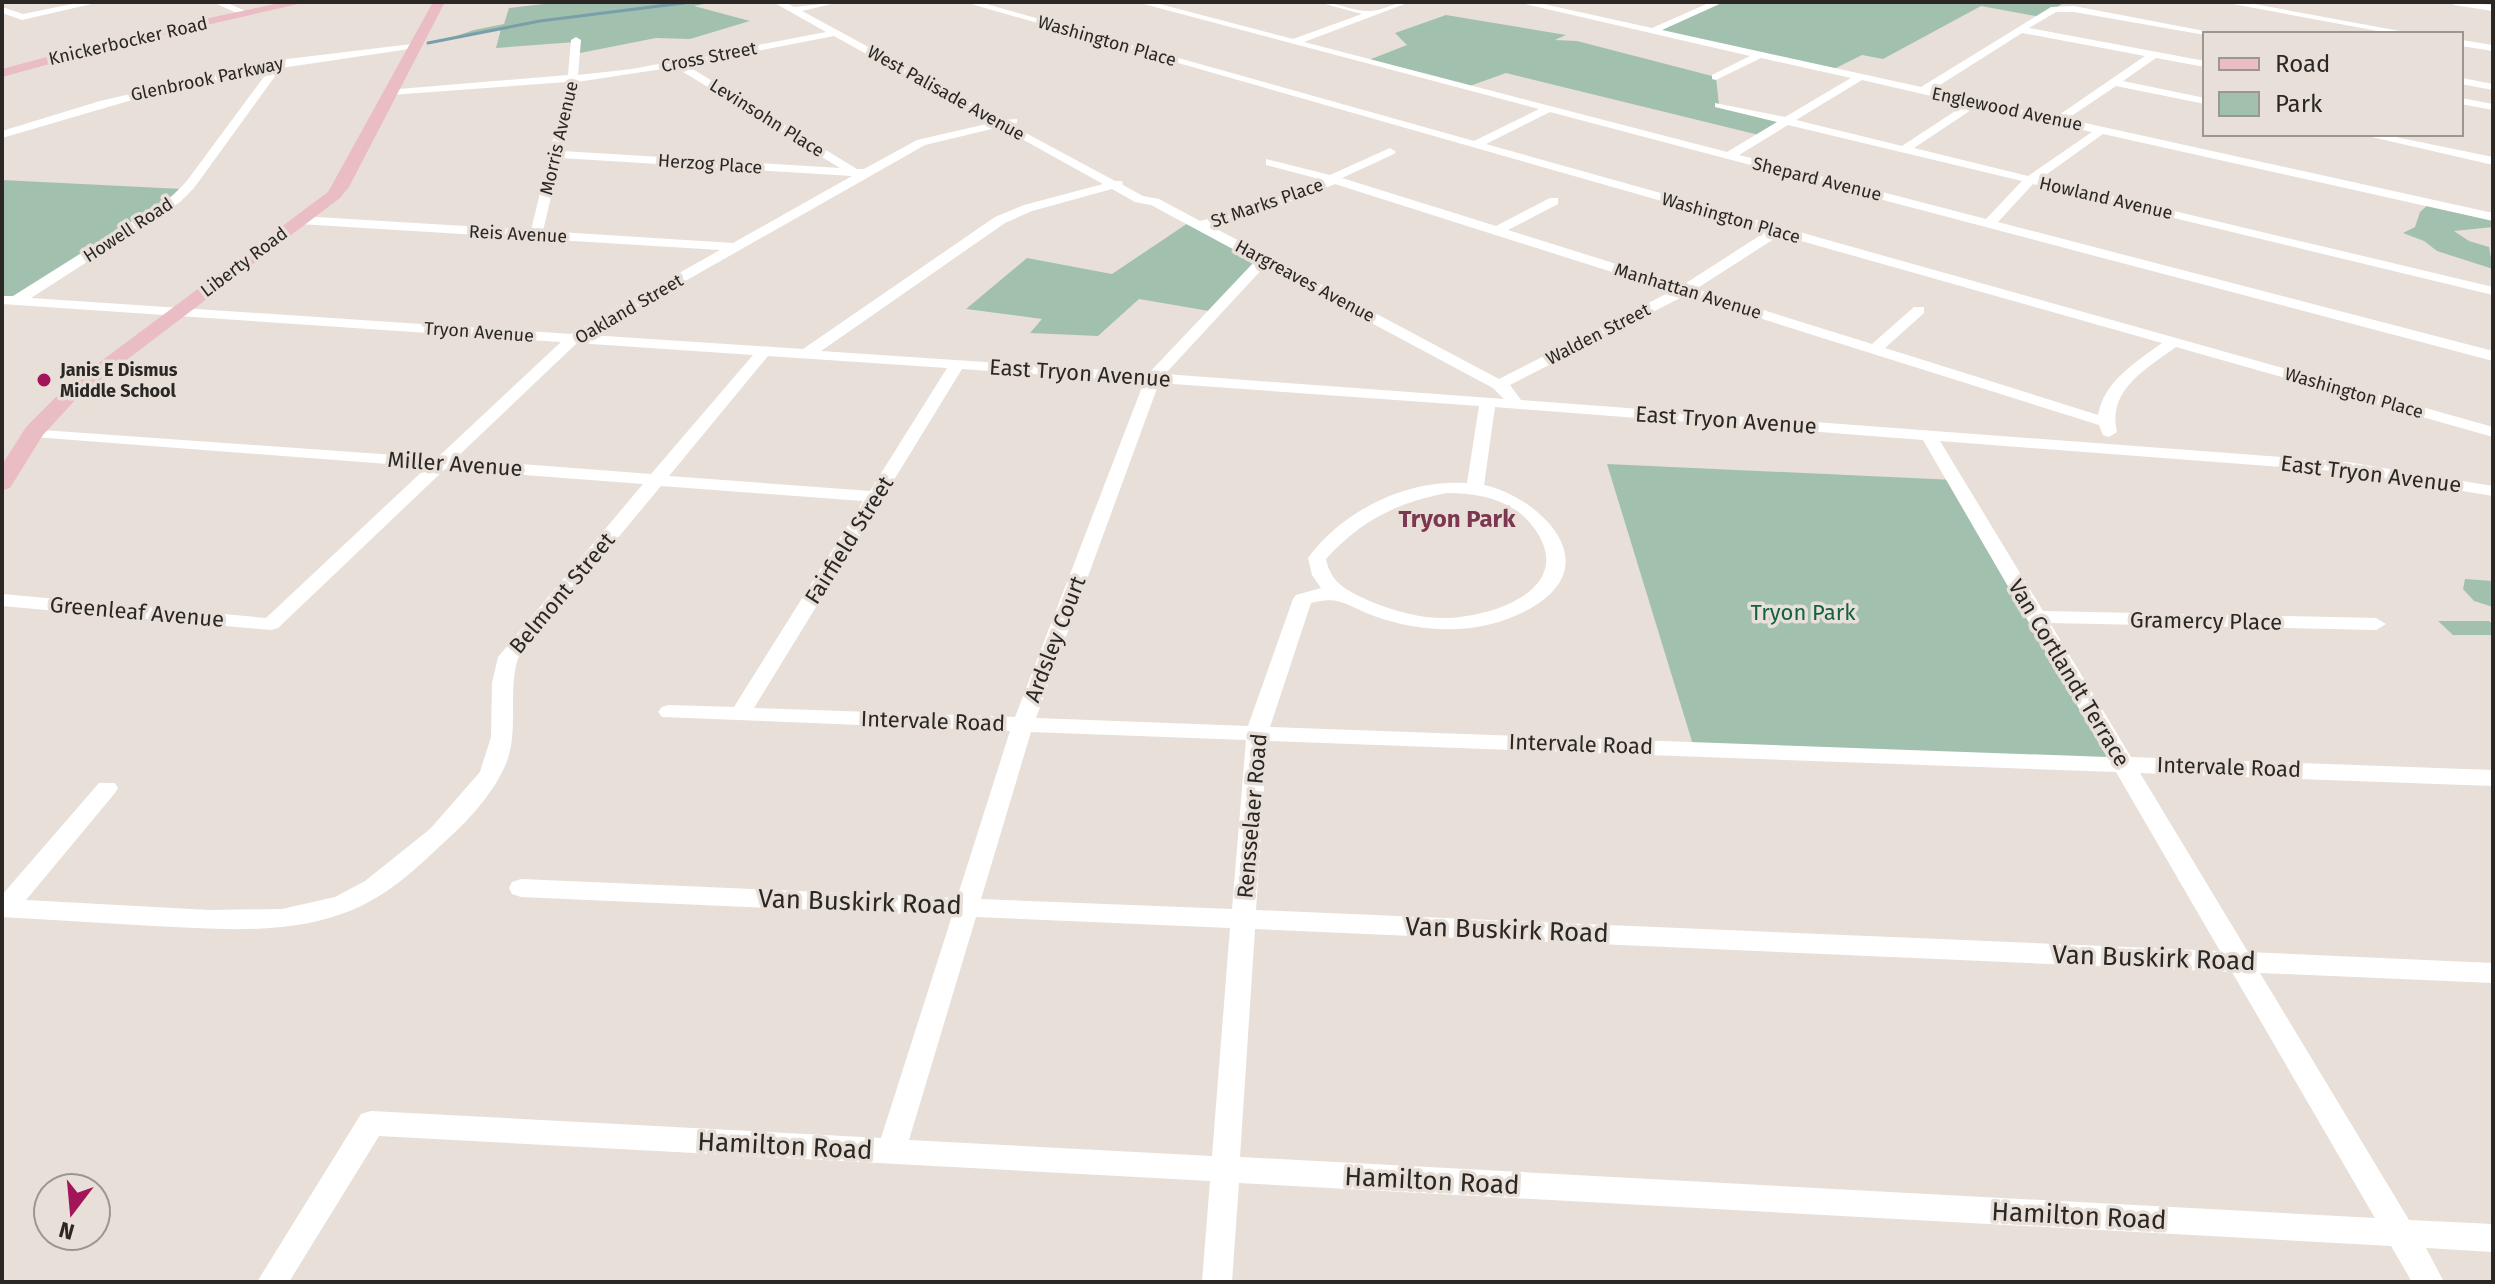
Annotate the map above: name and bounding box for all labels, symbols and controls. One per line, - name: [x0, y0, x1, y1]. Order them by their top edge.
- street label: Washington Place: [1035, 11, 1179, 71]
- street label: Knickerbocker Road: [46, 12, 210, 70]
- legend: [2203, 32, 2463, 136]
- street label: Cross Street: [659, 37, 759, 77]
- street label: West Palisade Avenue: [863, 41, 1029, 145]
- text: Road: [2275, 50, 2330, 78]
- street label: Glenbrook Parkway: [129, 52, 285, 106]
- street label: Levinsohn Place: [706, 74, 828, 162]
- street label: Morris Avenue: [535, 79, 583, 197]
- street label: Englewood Avenue: [1930, 82, 2084, 136]
- text: Park: [2275, 90, 2323, 118]
- street label: Herzog Place: [657, 149, 763, 179]
- street label: Shepard Avenue: [1750, 152, 1884, 206]
- street label: Howland Avenue: [2037, 172, 2175, 224]
- street label: St Marks Place: [1208, 173, 1326, 233]
- street label: Washington Place: [1659, 188, 1803, 248]
- street label: Howell Road: [79, 193, 177, 267]
- street label: Reis Avenue: [468, 220, 568, 248]
- street label: Liberty Road: [196, 222, 292, 302]
- street label: Hargreaves Avenue: [1231, 235, 1379, 327]
- street label: Manhattan Avenue: [1612, 258, 1764, 324]
- street label: Oakland Street: [571, 269, 687, 349]
- street label: Walden Street: [1542, 298, 1654, 370]
- street label: Tryon Avenue: [423, 317, 535, 347]
- street label: East Tryon Avenue: [988, 353, 1172, 393]
- place label: Janis E Dismus Middle School: [59, 359, 178, 402]
- street label: Washington Place: [2282, 363, 2426, 423]
- marker: Janis E Dismus Middle School: [35, 371, 53, 389]
- street label: East Tryon Avenue: [1634, 400, 1818, 440]
- street label: Miller Avenue: [387, 446, 523, 482]
- street label: East Tryon Avenue: [2279, 450, 2463, 498]
- street label: Fairfield Street: [799, 471, 899, 609]
- district label: Tryon Park: [1399, 505, 1516, 533]
- street label: Belmont Street: [503, 527, 621, 659]
- street label: Ardsley Court: [1019, 572, 1091, 706]
- street label: Van Cortlandt Terrace: [2002, 575, 2136, 771]
- street label: Greenleaf Avenue: [49, 591, 225, 633]
- park label: Tryon Park: [1751, 599, 1856, 626]
- street label: Gramercy Place: [2130, 606, 2282, 636]
- street label: Intervale Road: [860, 705, 1006, 737]
- street label: Intervale Road: [1508, 728, 1654, 760]
- street label: Rensselaer Road: [1231, 732, 1273, 900]
- street label: Intervale Road: [2156, 751, 2302, 783]
- street label: Van Buskirk Road: [758, 883, 962, 921]
- street label: Van Buskirk Road: [1405, 911, 1609, 949]
- street label: Van Buskirk Road: [2052, 939, 2256, 977]
- street label: Hamilton Road: [697, 1126, 873, 1166]
- street label: Hamilton Road: [1344, 1161, 1520, 1201]
- north arrow: [32, 1172, 112, 1252]
- street label: Hamilton Road: [1991, 1196, 2167, 1236]
- text: N: [56, 1216, 77, 1246]

